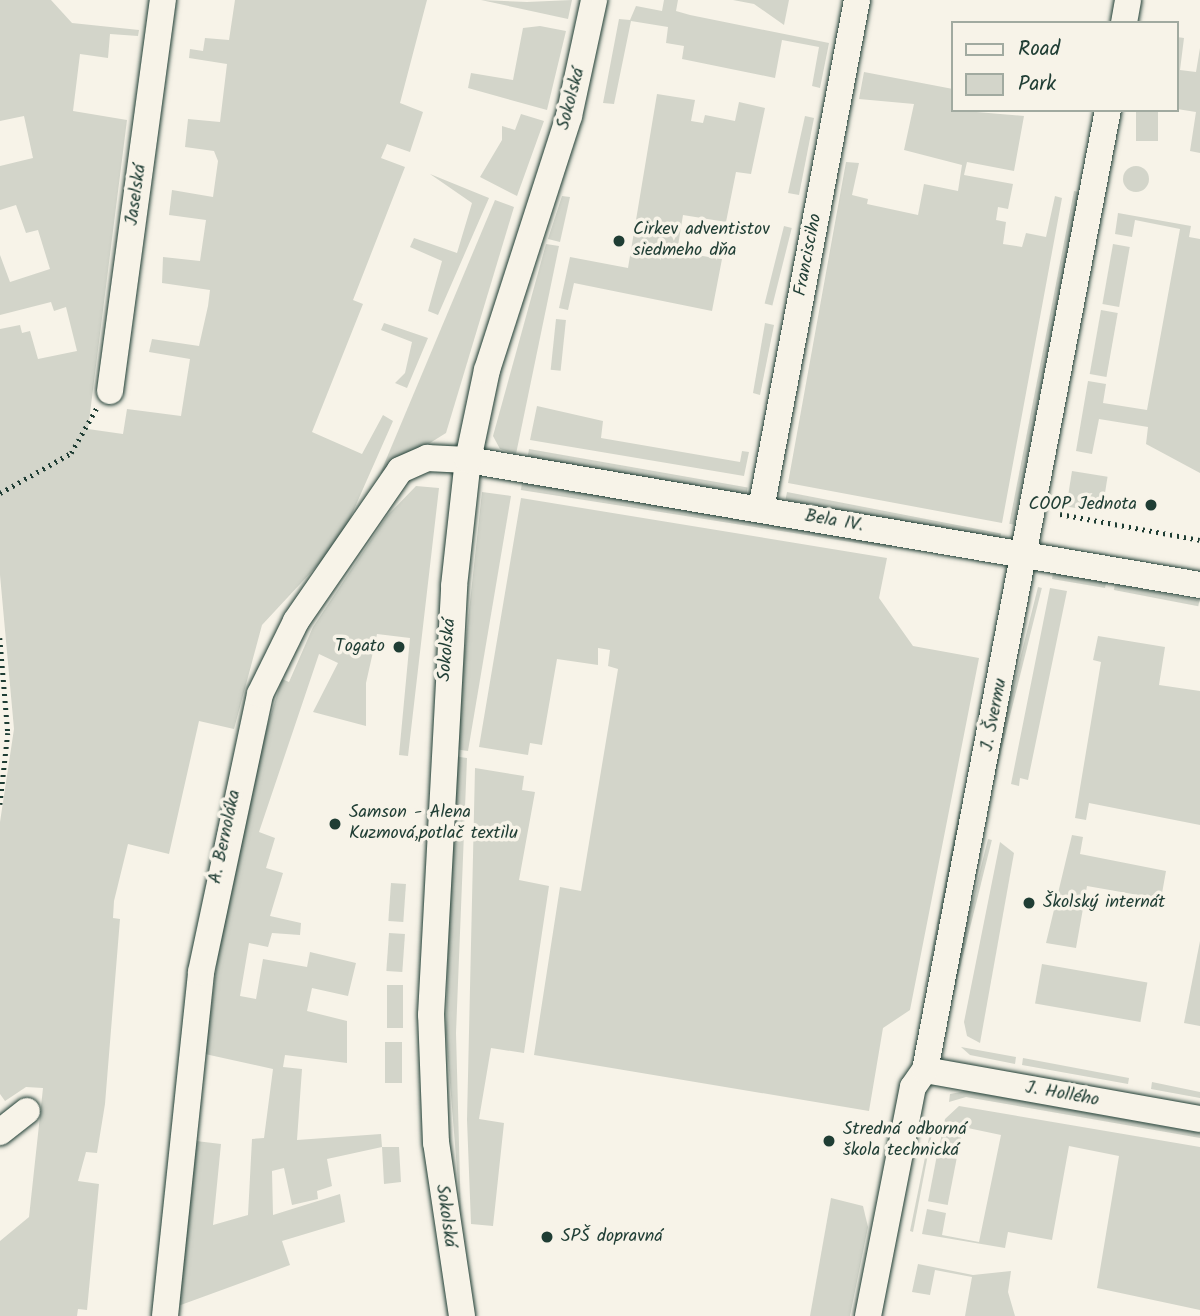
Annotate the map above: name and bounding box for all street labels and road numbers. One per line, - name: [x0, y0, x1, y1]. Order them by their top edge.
- street label: Sokolská: [553, 66, 591, 132]
- street label: Jaselská: [122, 163, 152, 227]
- street label: Francisciho: [790, 212, 828, 298]
- street label: Bela IV.: [803, 506, 865, 538]
- street label: Sokolská: [434, 618, 462, 682]
- street label: J. Švermu: [977, 677, 1013, 753]
- street label: A. Bernoláka: [206, 788, 246, 886]
- street label: J. Hollého: [1023, 1078, 1101, 1112]
- street label: Sokolská: [430, 1183, 460, 1249]

